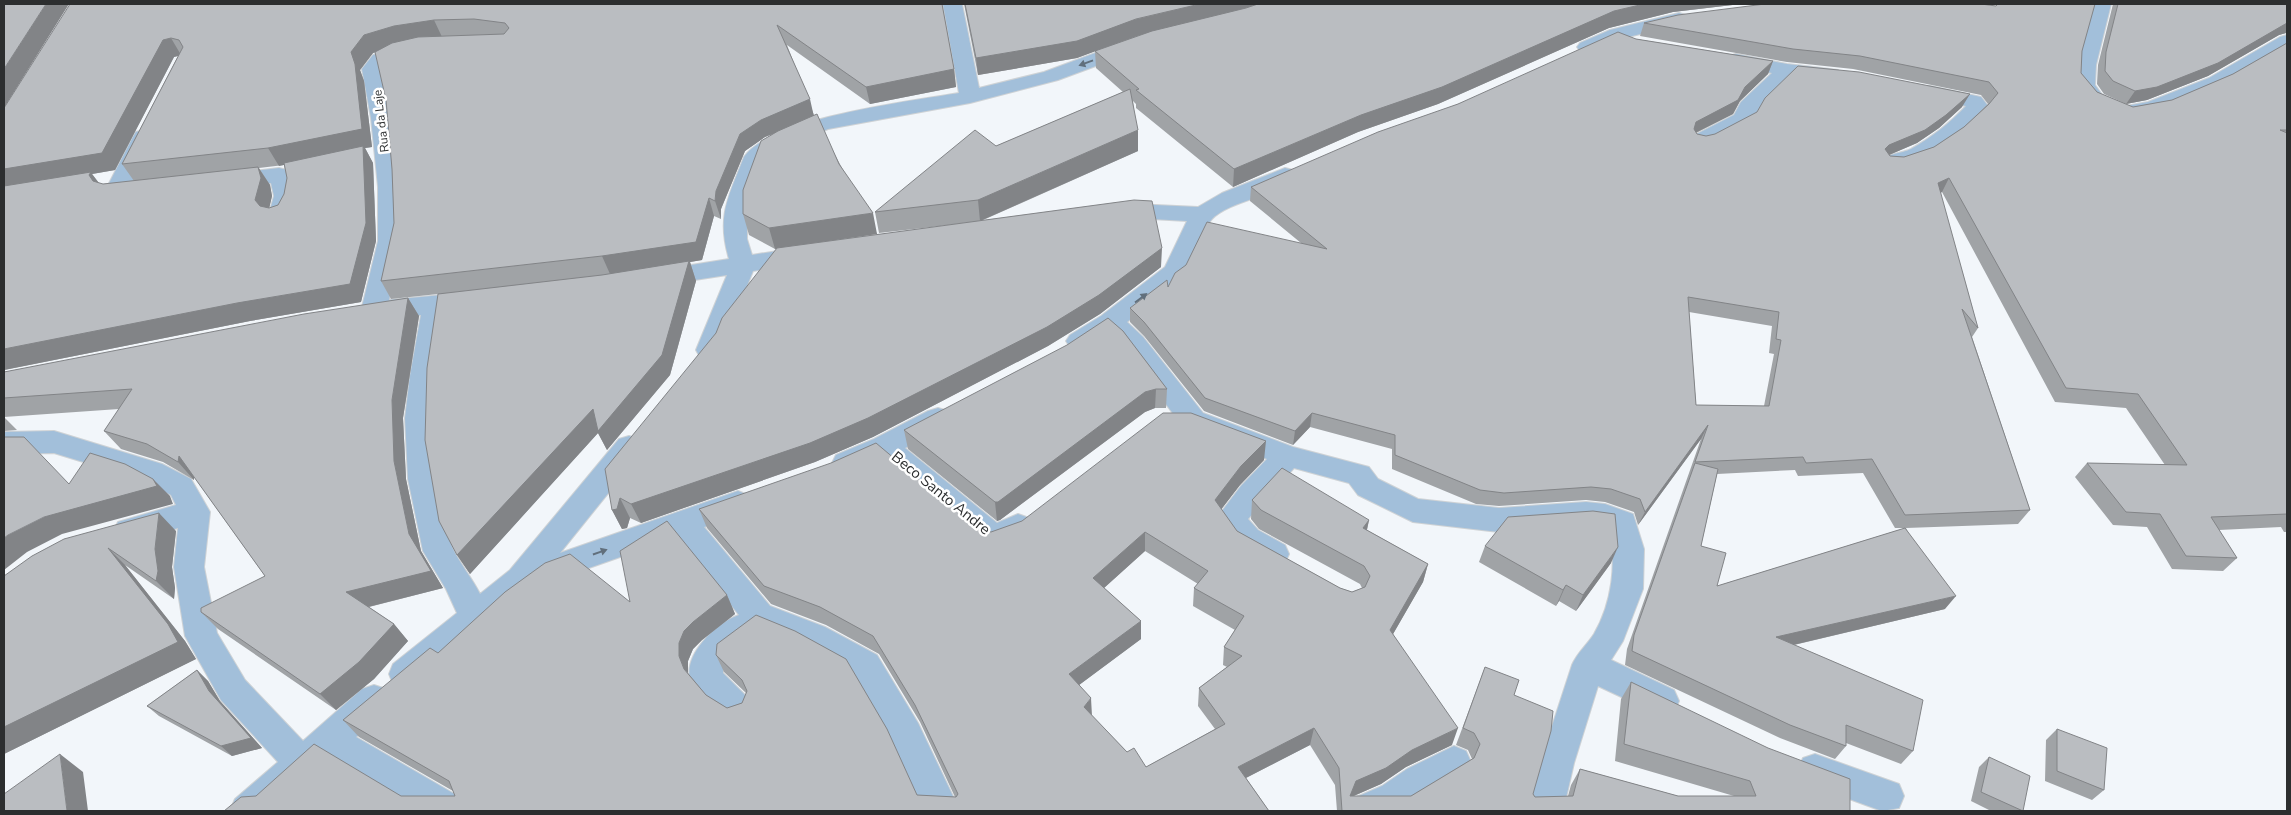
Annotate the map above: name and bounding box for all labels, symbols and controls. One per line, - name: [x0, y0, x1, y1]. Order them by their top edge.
- one-way arrow: [1078, 60, 1093, 67]
- street label: Rua da Laje: [369, 89, 393, 153]
- one-way arrow: [1134, 293, 1148, 303]
- street label: Beco Santo Andre: [887, 447, 995, 539]
- one-way arrow: [593, 548, 608, 555]

